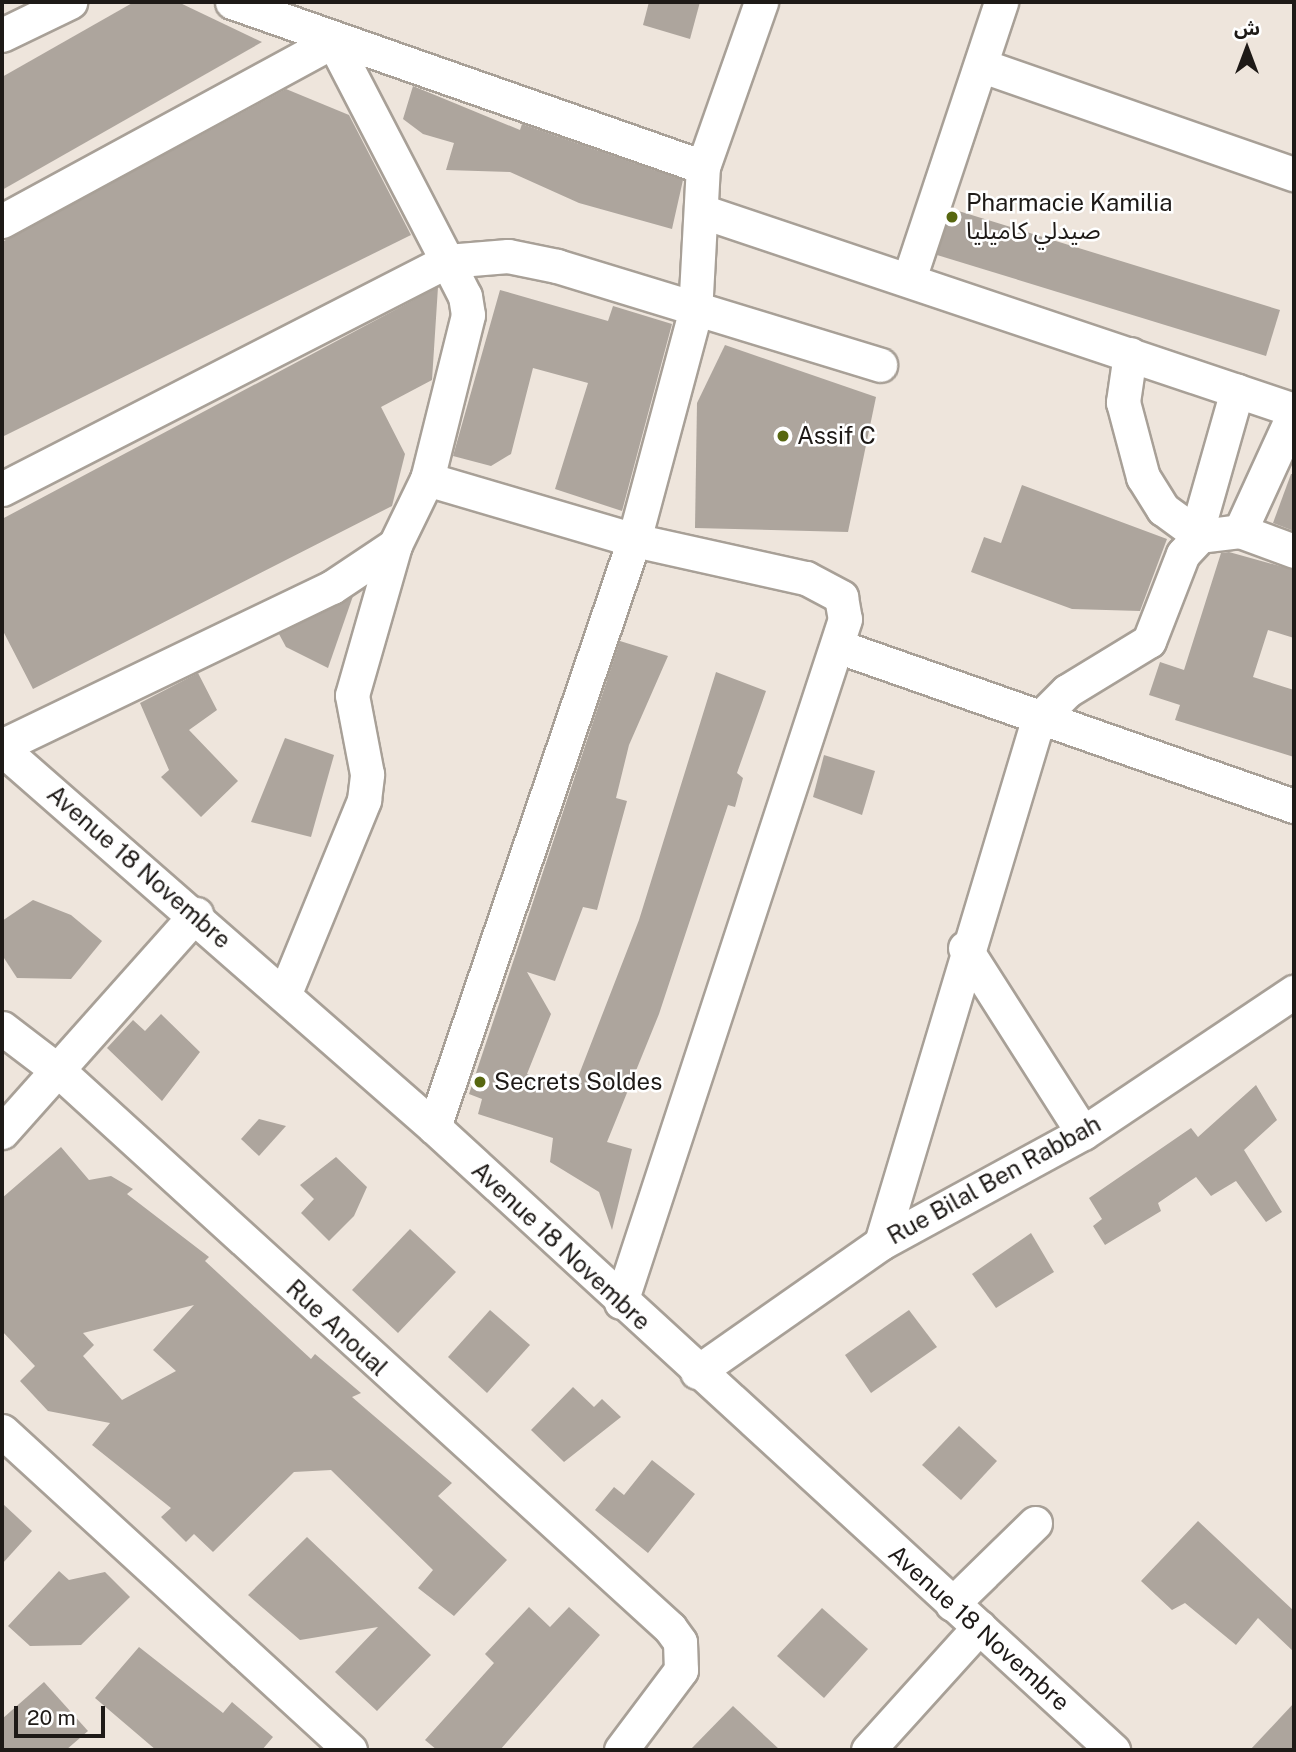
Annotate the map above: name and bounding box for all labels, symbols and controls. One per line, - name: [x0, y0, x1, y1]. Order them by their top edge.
- north arrow: [1212, 14, 1282, 84]
- text: ش: [1234, 17, 1260, 39]
- place label: Pharmacie Kamilia صيدلي كاميليا: [966, 189, 1173, 245]
- marker: Pharmacie Kamilia صيدلي كاميليا: [944, 209, 960, 225]
- place label: Assif C: [797, 422, 876, 450]
- marker: Assif C: [775, 428, 791, 444]
- street label: Avenue 18 Novembre: [41, 779, 237, 955]
- place label: Secrets Soldes: [494, 1068, 662, 1096]
- marker: Secrets Soldes: [472, 1074, 488, 1090]
- street label: Rue Bilal Ben Rabbah: [882, 1109, 1106, 1251]
- street label: Avenue 18 Novembre: [466, 1156, 656, 1336]
- street label: Rue Anoual: [280, 1274, 394, 1382]
- street label: Avenue 18 Novembre: [882, 1539, 1076, 1717]
- scale bar: [18, 1692, 108, 1736]
- text: 20 m: [27, 1705, 76, 1730]

